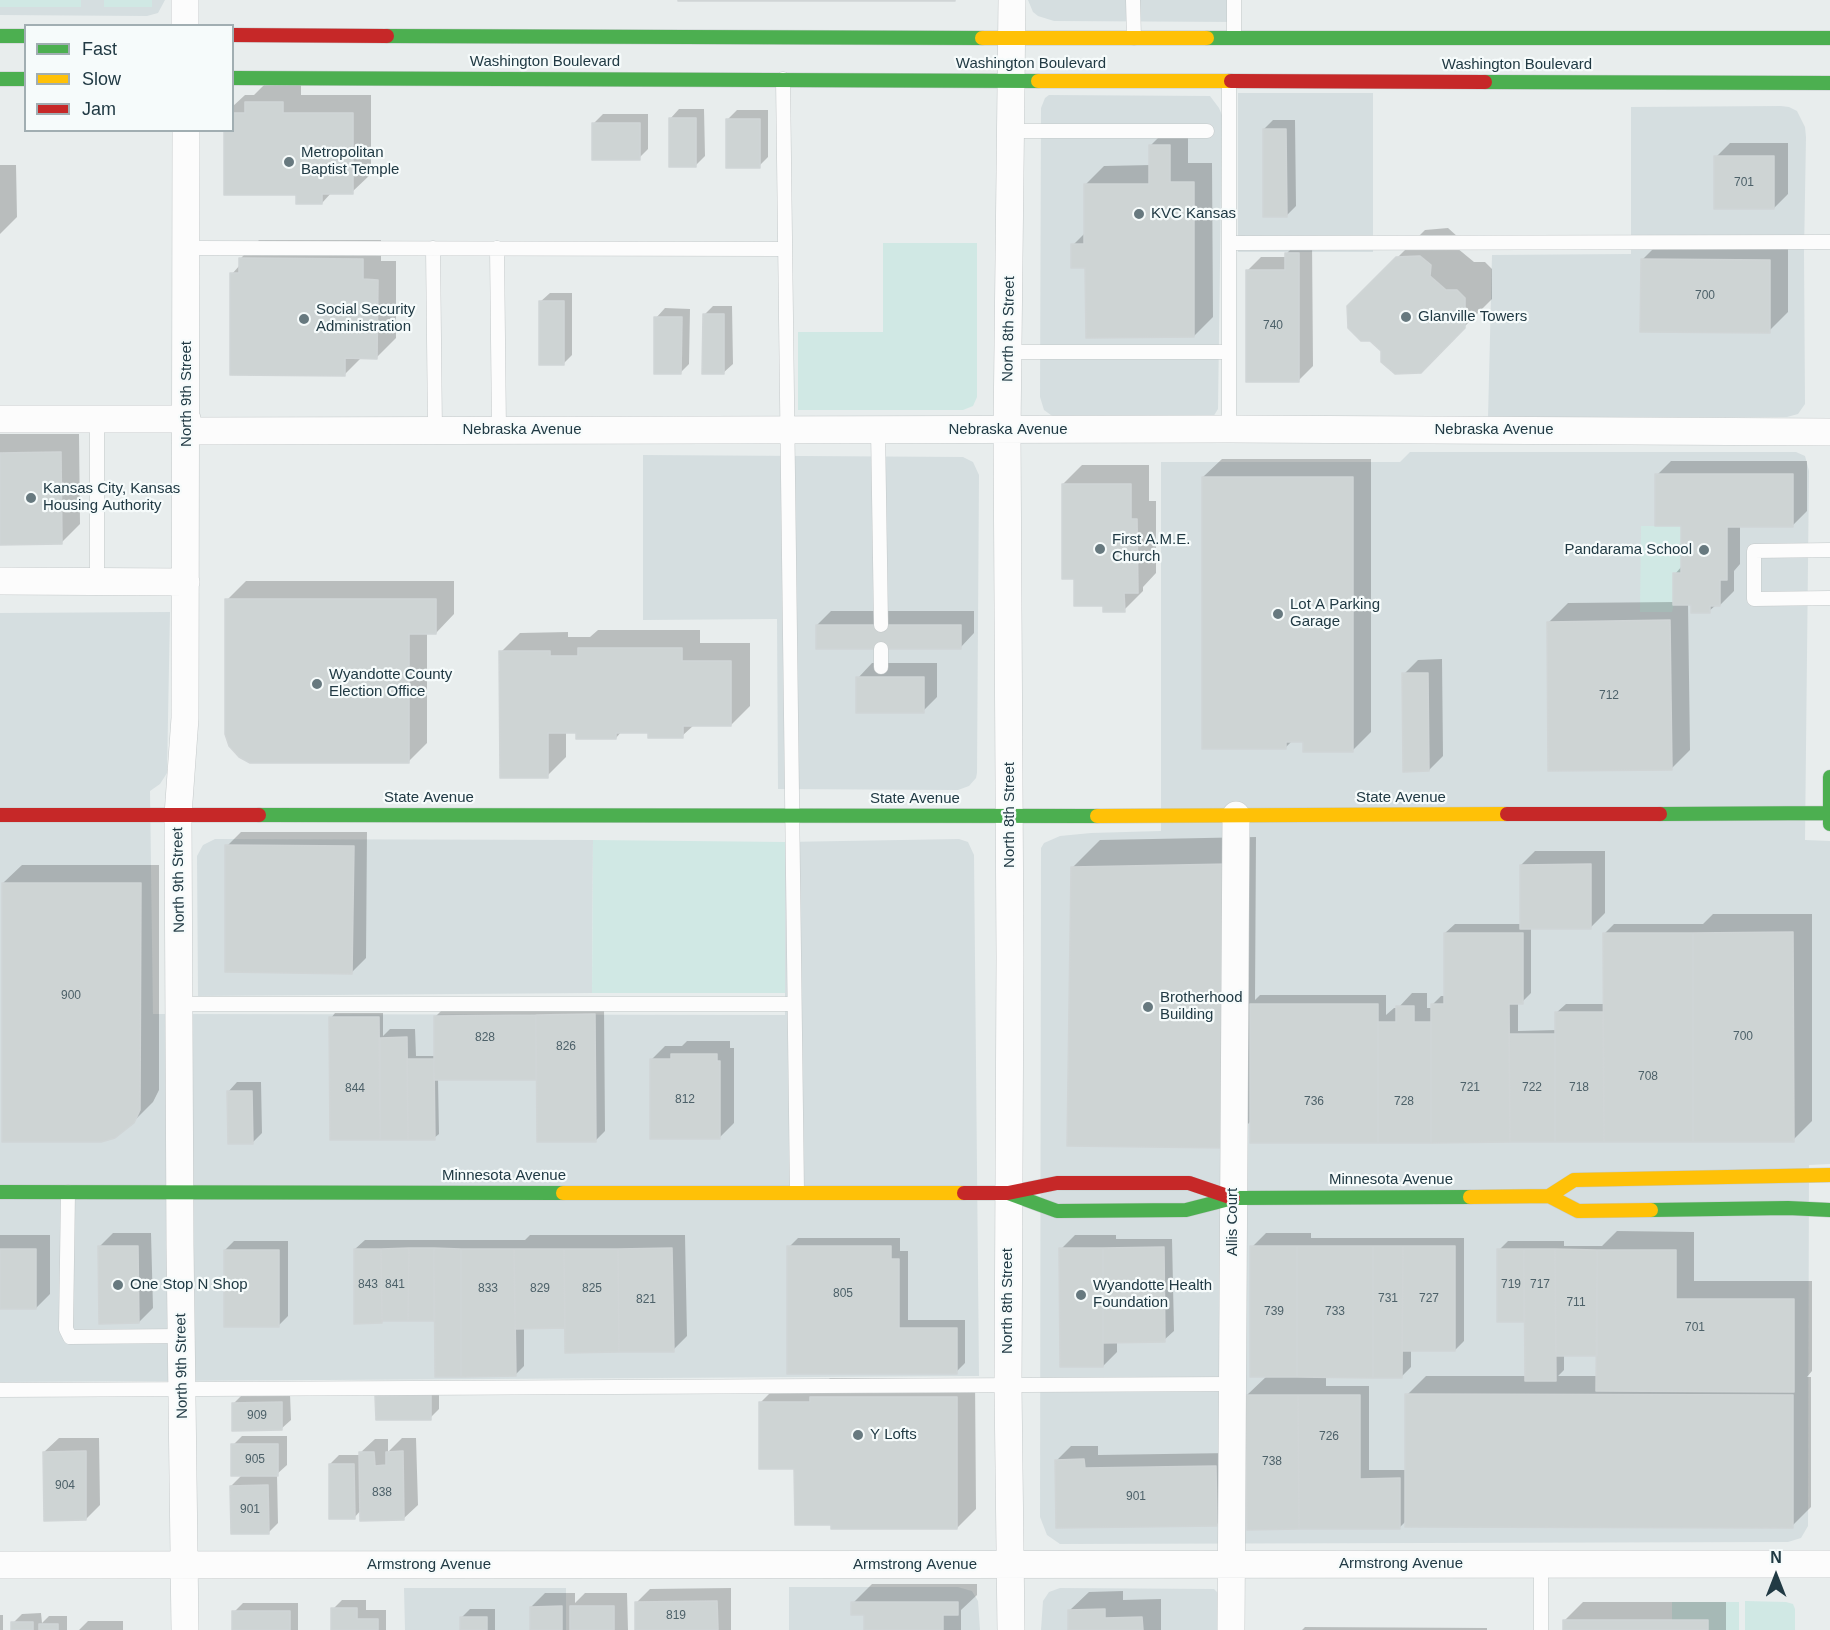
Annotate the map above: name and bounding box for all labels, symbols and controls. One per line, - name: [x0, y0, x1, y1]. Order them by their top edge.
- legend: [24, 24, 234, 132]
- text: Fast: [82, 39, 117, 59]
- street label: Washington Boulevard: [470, 53, 620, 71]
- street label: Washington Boulevard: [956, 55, 1106, 73]
- street label: Washington Boulevard: [1442, 56, 1592, 74]
- text: Slow: [82, 69, 121, 89]
- text: Jam: [82, 99, 116, 119]
- place label: Metropolitan Baptist Temple: [301, 144, 399, 179]
- marker: Metropolitan Baptist Temple: [282, 155, 296, 169]
- house number: 701: [1734, 176, 1754, 190]
- place label: KVC Kansas: [1151, 205, 1236, 223]
- marker: KVC Kansas: [1132, 207, 1146, 221]
- street label: North 8th Street: [999, 276, 1019, 382]
- house number: 700: [1695, 289, 1715, 303]
- place label: Social Security Administration: [316, 301, 415, 336]
- place label: Glanville Towers: [1418, 308, 1527, 326]
- marker: Glanville Towers: [1399, 310, 1413, 324]
- marker: Social Security Administration: [297, 312, 311, 326]
- house number: 740: [1263, 319, 1283, 333]
- street label: North 9th Street: [178, 341, 196, 447]
- street label: Nebraska Avenue: [463, 421, 581, 439]
- street label: Nebraska Avenue: [949, 421, 1067, 439]
- street label: Nebraska Avenue: [1435, 421, 1553, 439]
- place label: Kansas City, Kansas Housing Authority: [43, 480, 180, 515]
- marker: Kansas City, Kansas Housing Authority: [24, 491, 38, 505]
- place label: First A.M.E. Church: [1112, 531, 1190, 566]
- place label: Pandarama School: [1564, 541, 1692, 559]
- marker: First A.M.E. Church: [1093, 542, 1107, 556]
- marker: Pandarama School: [1697, 543, 1711, 557]
- place label: Lot A Parking Garage: [1290, 596, 1380, 631]
- marker: Lot A Parking Garage: [1271, 607, 1285, 621]
- place label: Wyandotte County Election Office: [329, 666, 452, 701]
- marker: Wyandotte County Election Office: [310, 677, 324, 691]
- house number: 712: [1599, 689, 1619, 703]
- street label: North 8th Street: [1001, 762, 1019, 868]
- street label: State Avenue: [384, 789, 474, 807]
- street label: State Avenue: [1356, 789, 1446, 807]
- street label: State Avenue: [870, 790, 960, 808]
- street label: North 9th Street: [169, 827, 189, 933]
- house number: 900: [61, 989, 81, 1003]
- place label: Brotherhood Building: [1160, 989, 1243, 1024]
- marker: Brotherhood Building: [1141, 1000, 1155, 1014]
- house number: 700: [1733, 1030, 1753, 1044]
- house number: 828: [475, 1031, 495, 1045]
- house number: 826: [556, 1040, 576, 1054]
- house number: 708: [1638, 1070, 1658, 1084]
- house number: 721: [1460, 1081, 1480, 1095]
- house number: 722: [1522, 1081, 1542, 1095]
- house number: 718: [1569, 1081, 1589, 1095]
- house number: 844: [345, 1082, 365, 1096]
- house number: 812: [675, 1093, 695, 1107]
- house number: 736: [1304, 1095, 1324, 1109]
- house number: 728: [1394, 1095, 1414, 1109]
- street label: Minnesota Avenue: [442, 1167, 566, 1185]
- street label: Minnesota Avenue: [1329, 1171, 1453, 1189]
- street label: Allis Court: [1224, 1188, 1242, 1256]
- street label: North 8th Street: [999, 1248, 1017, 1354]
- place label: One Stop N Shop: [130, 1276, 248, 1294]
- place label: Wyandotte Health Foundation: [1093, 1277, 1212, 1312]
- marker: One Stop N Shop: [111, 1278, 125, 1292]
- house number: 843: [358, 1278, 378, 1292]
- house number: 841: [385, 1278, 405, 1292]
- house number: 719: [1501, 1278, 1521, 1292]
- house number: 717: [1530, 1278, 1550, 1292]
- house number: 833: [478, 1282, 498, 1296]
- house number: 829: [530, 1282, 550, 1296]
- house number: 825: [582, 1282, 602, 1296]
- house number: 805: [833, 1287, 853, 1301]
- marker: Wyandotte Health Foundation: [1074, 1288, 1088, 1302]
- house number: 731: [1378, 1292, 1398, 1306]
- house number: 727: [1419, 1292, 1439, 1306]
- house number: 821: [636, 1293, 656, 1307]
- house number: 711: [1566, 1296, 1586, 1310]
- house number: 739: [1264, 1305, 1284, 1319]
- house number: 733: [1325, 1305, 1345, 1319]
- street label: North 9th Street: [172, 1313, 192, 1419]
- house number: 701: [1685, 1321, 1705, 1335]
- house number: 909: [247, 1409, 267, 1423]
- place label: Y Lofts: [870, 1426, 917, 1444]
- marker: Y Lofts: [851, 1428, 865, 1442]
- house number: 726: [1319, 1430, 1339, 1444]
- house number: 905: [245, 1453, 265, 1467]
- house number: 738: [1262, 1455, 1282, 1469]
- house number: 904: [55, 1479, 75, 1493]
- house number: 838: [372, 1486, 392, 1500]
- house number: 901: [1126, 1490, 1146, 1504]
- house number: 901: [240, 1503, 260, 1517]
- north arrow: [1746, 1546, 1806, 1606]
- text: N: [1770, 1549, 1782, 1566]
- street label: Armstrong Avenue: [1339, 1555, 1463, 1573]
- street label: Armstrong Avenue: [367, 1556, 491, 1574]
- street label: Armstrong Avenue: [853, 1556, 977, 1574]
- house number: 819: [666, 1609, 686, 1623]

